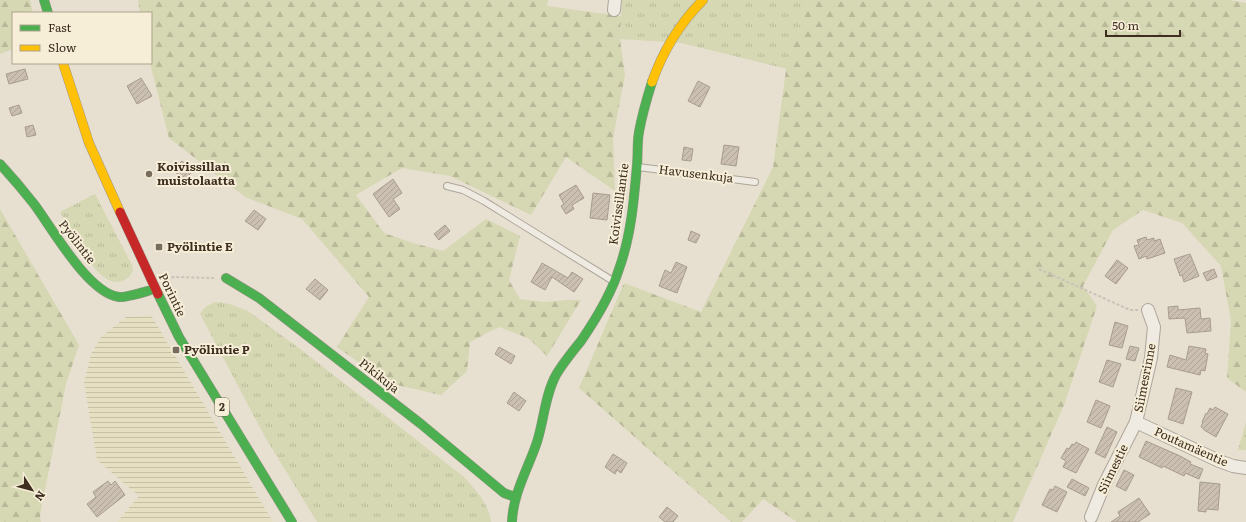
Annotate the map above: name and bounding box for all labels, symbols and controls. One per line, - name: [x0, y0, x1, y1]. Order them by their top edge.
- legend: [12, 12, 152, 64]
- scale bar: [1106, 12, 1180, 38]
- text: 50 m: [1112, 16, 1139, 34]
- text: Fast: [48, 18, 72, 36]
- text: Slow: [48, 38, 77, 56]
- place label: Koivissillan muistolaatta: [157, 157, 235, 189]
- street label: Havusenkuja: [658, 160, 735, 187]
- street label: Koivissillantie: [603, 162, 633, 246]
- marker: Koivissillan muistolaatta: [144, 169, 154, 179]
- street label: Pyölintie: [55, 216, 101, 267]
- place label: Pyölintie E: [167, 237, 233, 255]
- marker: Pyölintie E: [154, 242, 164, 252]
- street label: Porintie: [155, 270, 191, 319]
- place label: Pyölintie P: [184, 340, 250, 358]
- street label: Siimesrinne: [1129, 342, 1160, 414]
- marker: Pyölintie P: [171, 345, 181, 355]
- street label: Pikikuja: [355, 354, 404, 397]
- road number: 2: [215, 398, 229, 416]
- street label: Poutamäentie: [1152, 422, 1231, 470]
- street label: Siimestie: [1092, 441, 1132, 496]
- north arrow: [12, 470, 52, 510]
- text: N: [32, 488, 50, 505]

